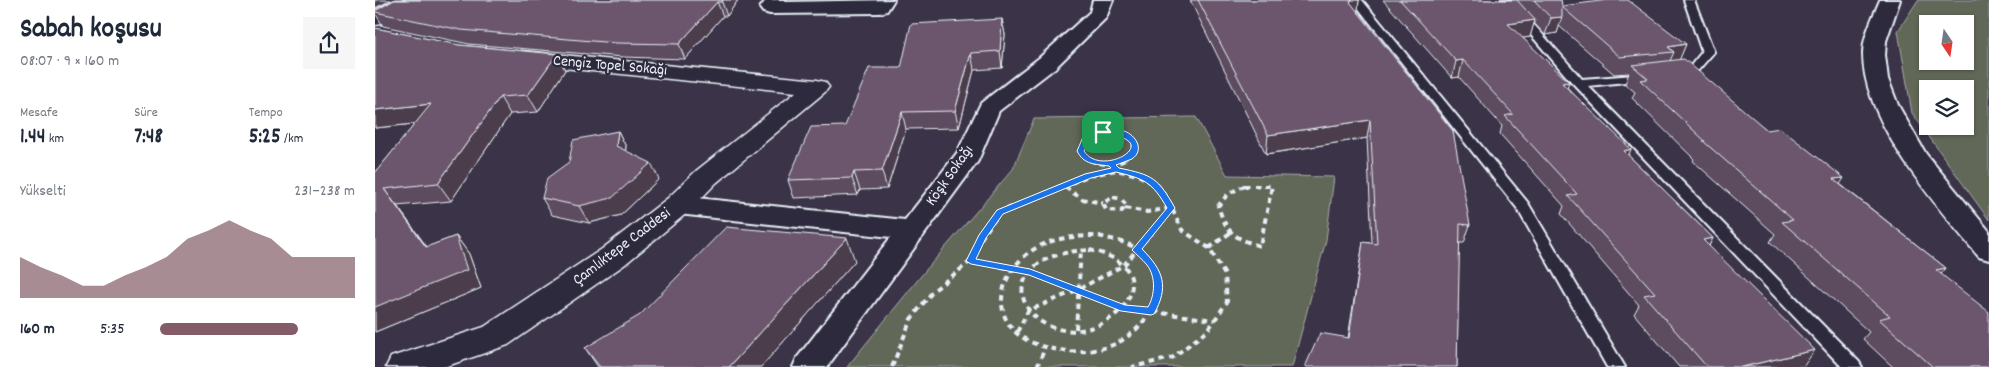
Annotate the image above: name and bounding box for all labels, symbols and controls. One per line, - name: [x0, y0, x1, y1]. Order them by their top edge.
- text: Sabah koşusu: [20, 11, 162, 51]
- north arrow: [1919, 15, 1974, 70]
- map controls: [1919, 15, 1974, 135]
- button: share: [303, 17, 355, 69]
- text: 08:07 · 9 × 160 m: [20, 50, 119, 73]
- street label: Cengiz Topel Sokağı: [552, 50, 668, 82]
- button: layers: [1919, 80, 1974, 135]
- text: Mesafe: [20, 103, 58, 123]
- text: Süre: [134, 103, 158, 123]
- text: Tempo: [249, 103, 283, 123]
- pin: [1082, 111, 1124, 153]
- icon: arrive: [1089, 118, 1117, 146]
- text: 1.44: [20, 123, 46, 153]
- text: 7:48: [134, 123, 163, 153]
- text: 5:25: [249, 123, 281, 153]
- text: km: [46, 129, 64, 149]
- text: /km: [281, 129, 303, 149]
- street label: Köşk Sokağı: [921, 141, 979, 211]
- text: Yükselti: [20, 180, 66, 203]
- text: 231–238 m: [294, 180, 355, 203]
- street label: Çamlıktepe Caddesi: [568, 202, 676, 292]
- text: 160 m: [20, 318, 55, 341]
- text: 5:35: [100, 318, 125, 341]

